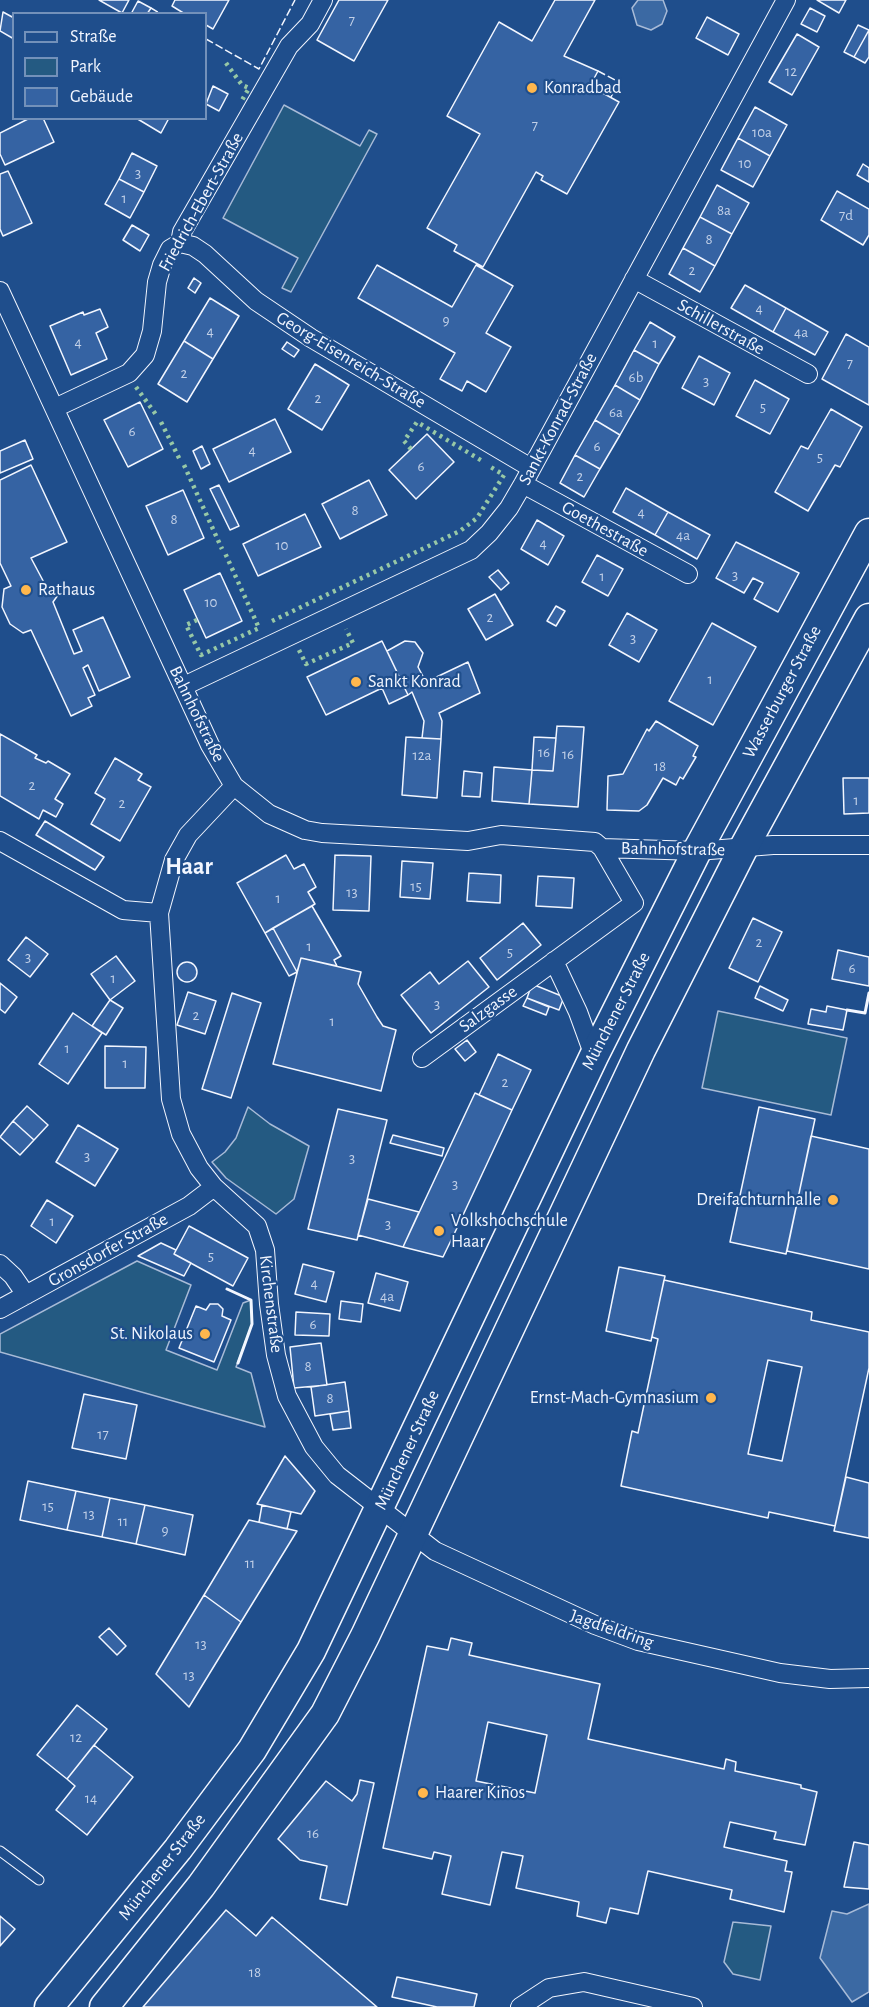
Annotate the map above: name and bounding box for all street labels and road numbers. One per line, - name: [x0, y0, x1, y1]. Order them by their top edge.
- street label: Friedrich-Ebert-Straße: [154, 129, 248, 275]
- street label: Schillerstraße: [674, 294, 768, 360]
- street label: Georg-Eisenreich-Straße: [272, 307, 430, 413]
- street label: Sankt-Konrad-Straße: [514, 349, 602, 489]
- street label: Goethestraße: [558, 496, 652, 562]
- street label: Wasserburger Straße: [738, 622, 826, 762]
- street label: Bahnhofstraße: [164, 662, 230, 766]
- street label: Bahnhofstraße: [621, 837, 725, 861]
- street label: Münchener Straße: [577, 948, 655, 1074]
- street label: Salzgasse: [455, 981, 521, 1037]
- street label: Gronsdorfer Straße: [44, 1208, 172, 1292]
- street label: Kirchenstraße: [254, 1254, 288, 1354]
- street label: Münchener Straße: [370, 1387, 444, 1513]
- street label: Jagdfeldring: [567, 1605, 657, 1653]
- street label: Münchener Straße: [114, 1809, 210, 1925]

